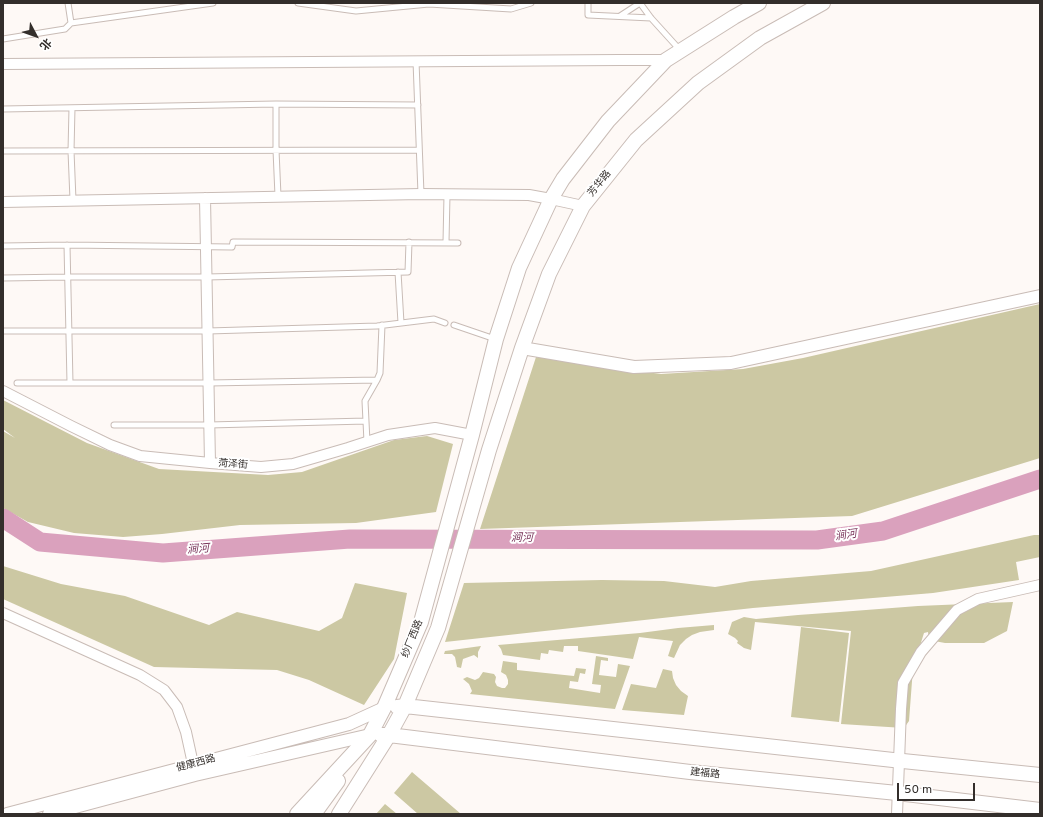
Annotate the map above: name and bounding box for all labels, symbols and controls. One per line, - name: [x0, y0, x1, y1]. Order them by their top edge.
- north arrow: [16, 16, 56, 56]
- text: 北: [36, 35, 54, 53]
- street label: 芳华路: [586, 169, 614, 199]
- street label: 菏泽街: [218, 458, 248, 472]
- water label: 涧河: [834, 528, 858, 544]
- water label: 涧河: [511, 532, 533, 546]
- water label: 涧河: [187, 543, 209, 557]
- street label: 纱厂西路: [400, 618, 426, 660]
- street label: 健康西路: [175, 753, 217, 775]
- street label: 建福路: [689, 766, 721, 782]
- scale bar: [899, 775, 977, 801]
- text: 50 m: [904, 782, 932, 798]

